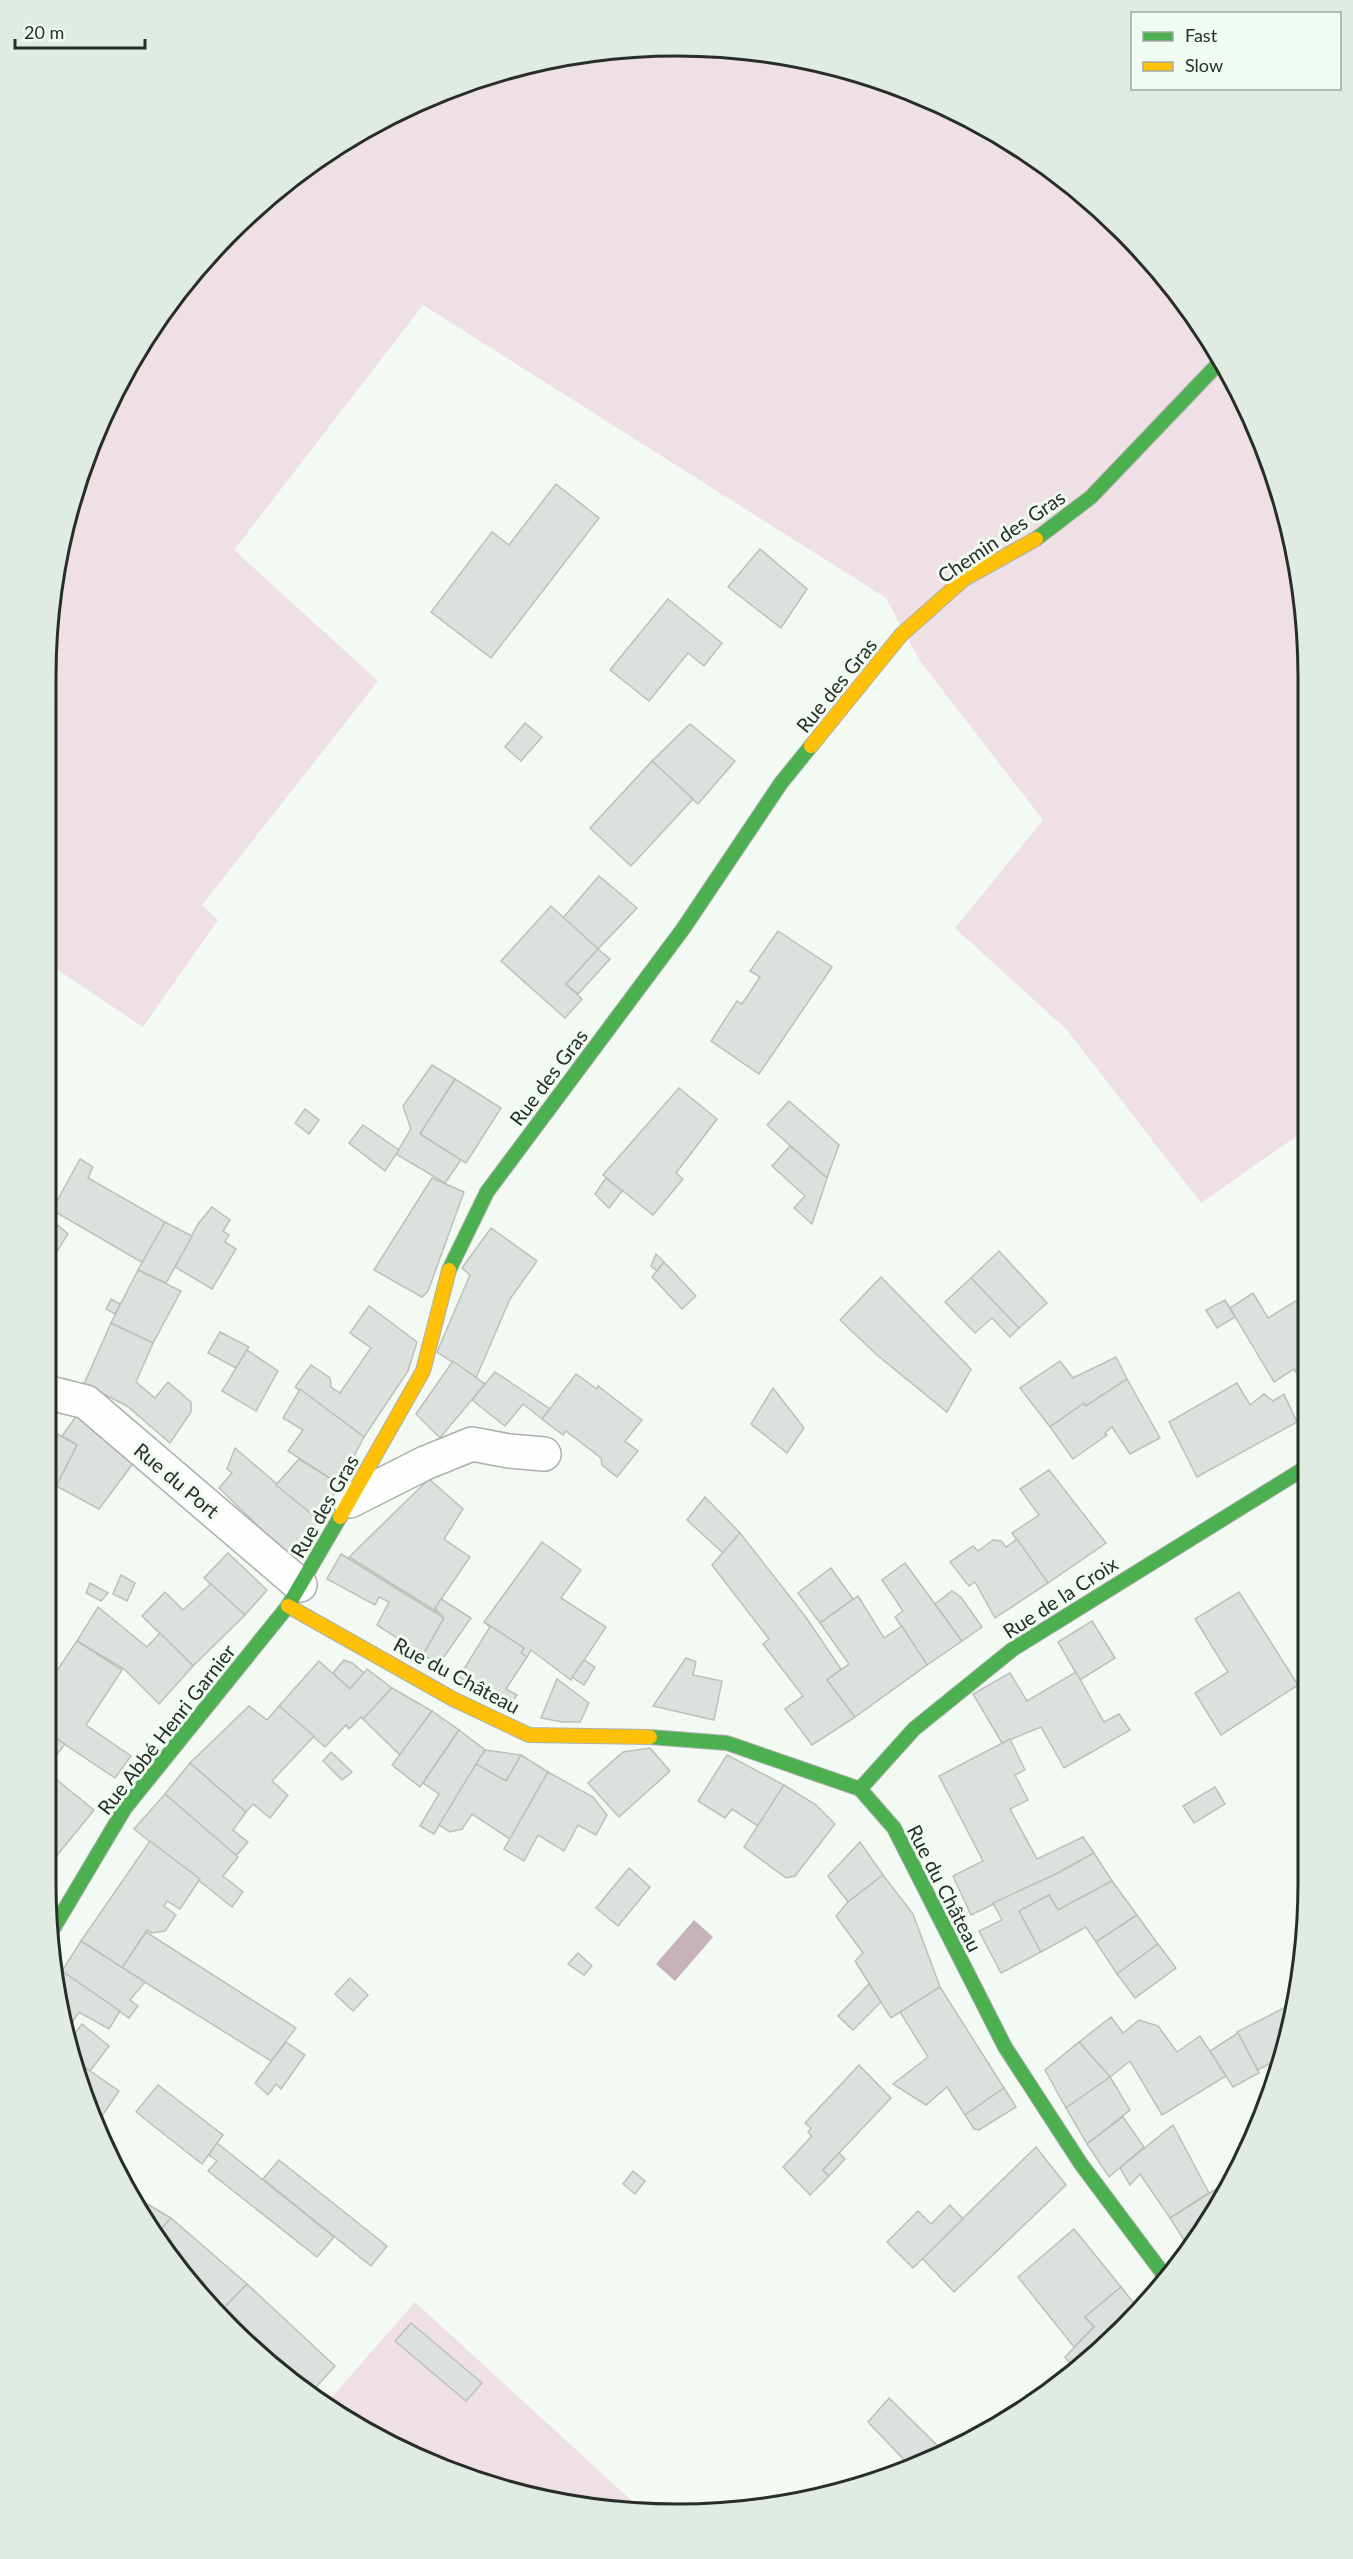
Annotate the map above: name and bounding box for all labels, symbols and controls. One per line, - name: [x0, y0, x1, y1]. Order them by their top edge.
- scale bar: [15, 12, 146, 50]
- legend: [1131, 12, 1341, 90]
- text: 20 m: [24, 21, 64, 43]
- text: Fast: [1185, 24, 1218, 46]
- text: Slow: [1185, 54, 1223, 76]
- street label: Chemin des Gras: [933, 485, 1069, 587]
- street label: Rue des Gras: [791, 633, 881, 737]
- street label: Rue des Gras: [504, 1024, 592, 1130]
- street label: Rue du Port: [130, 1437, 224, 1523]
- street label: Rue des Gras: [285, 1450, 363, 1562]
- street label: Rue de la Croix: [998, 1551, 1122, 1643]
- street label: Rue du Château: [390, 1632, 524, 1718]
- street label: Rue Abbé Henri Garnier: [92, 1639, 240, 1819]
- street label: Rue du Château: [903, 1820, 987, 1956]

